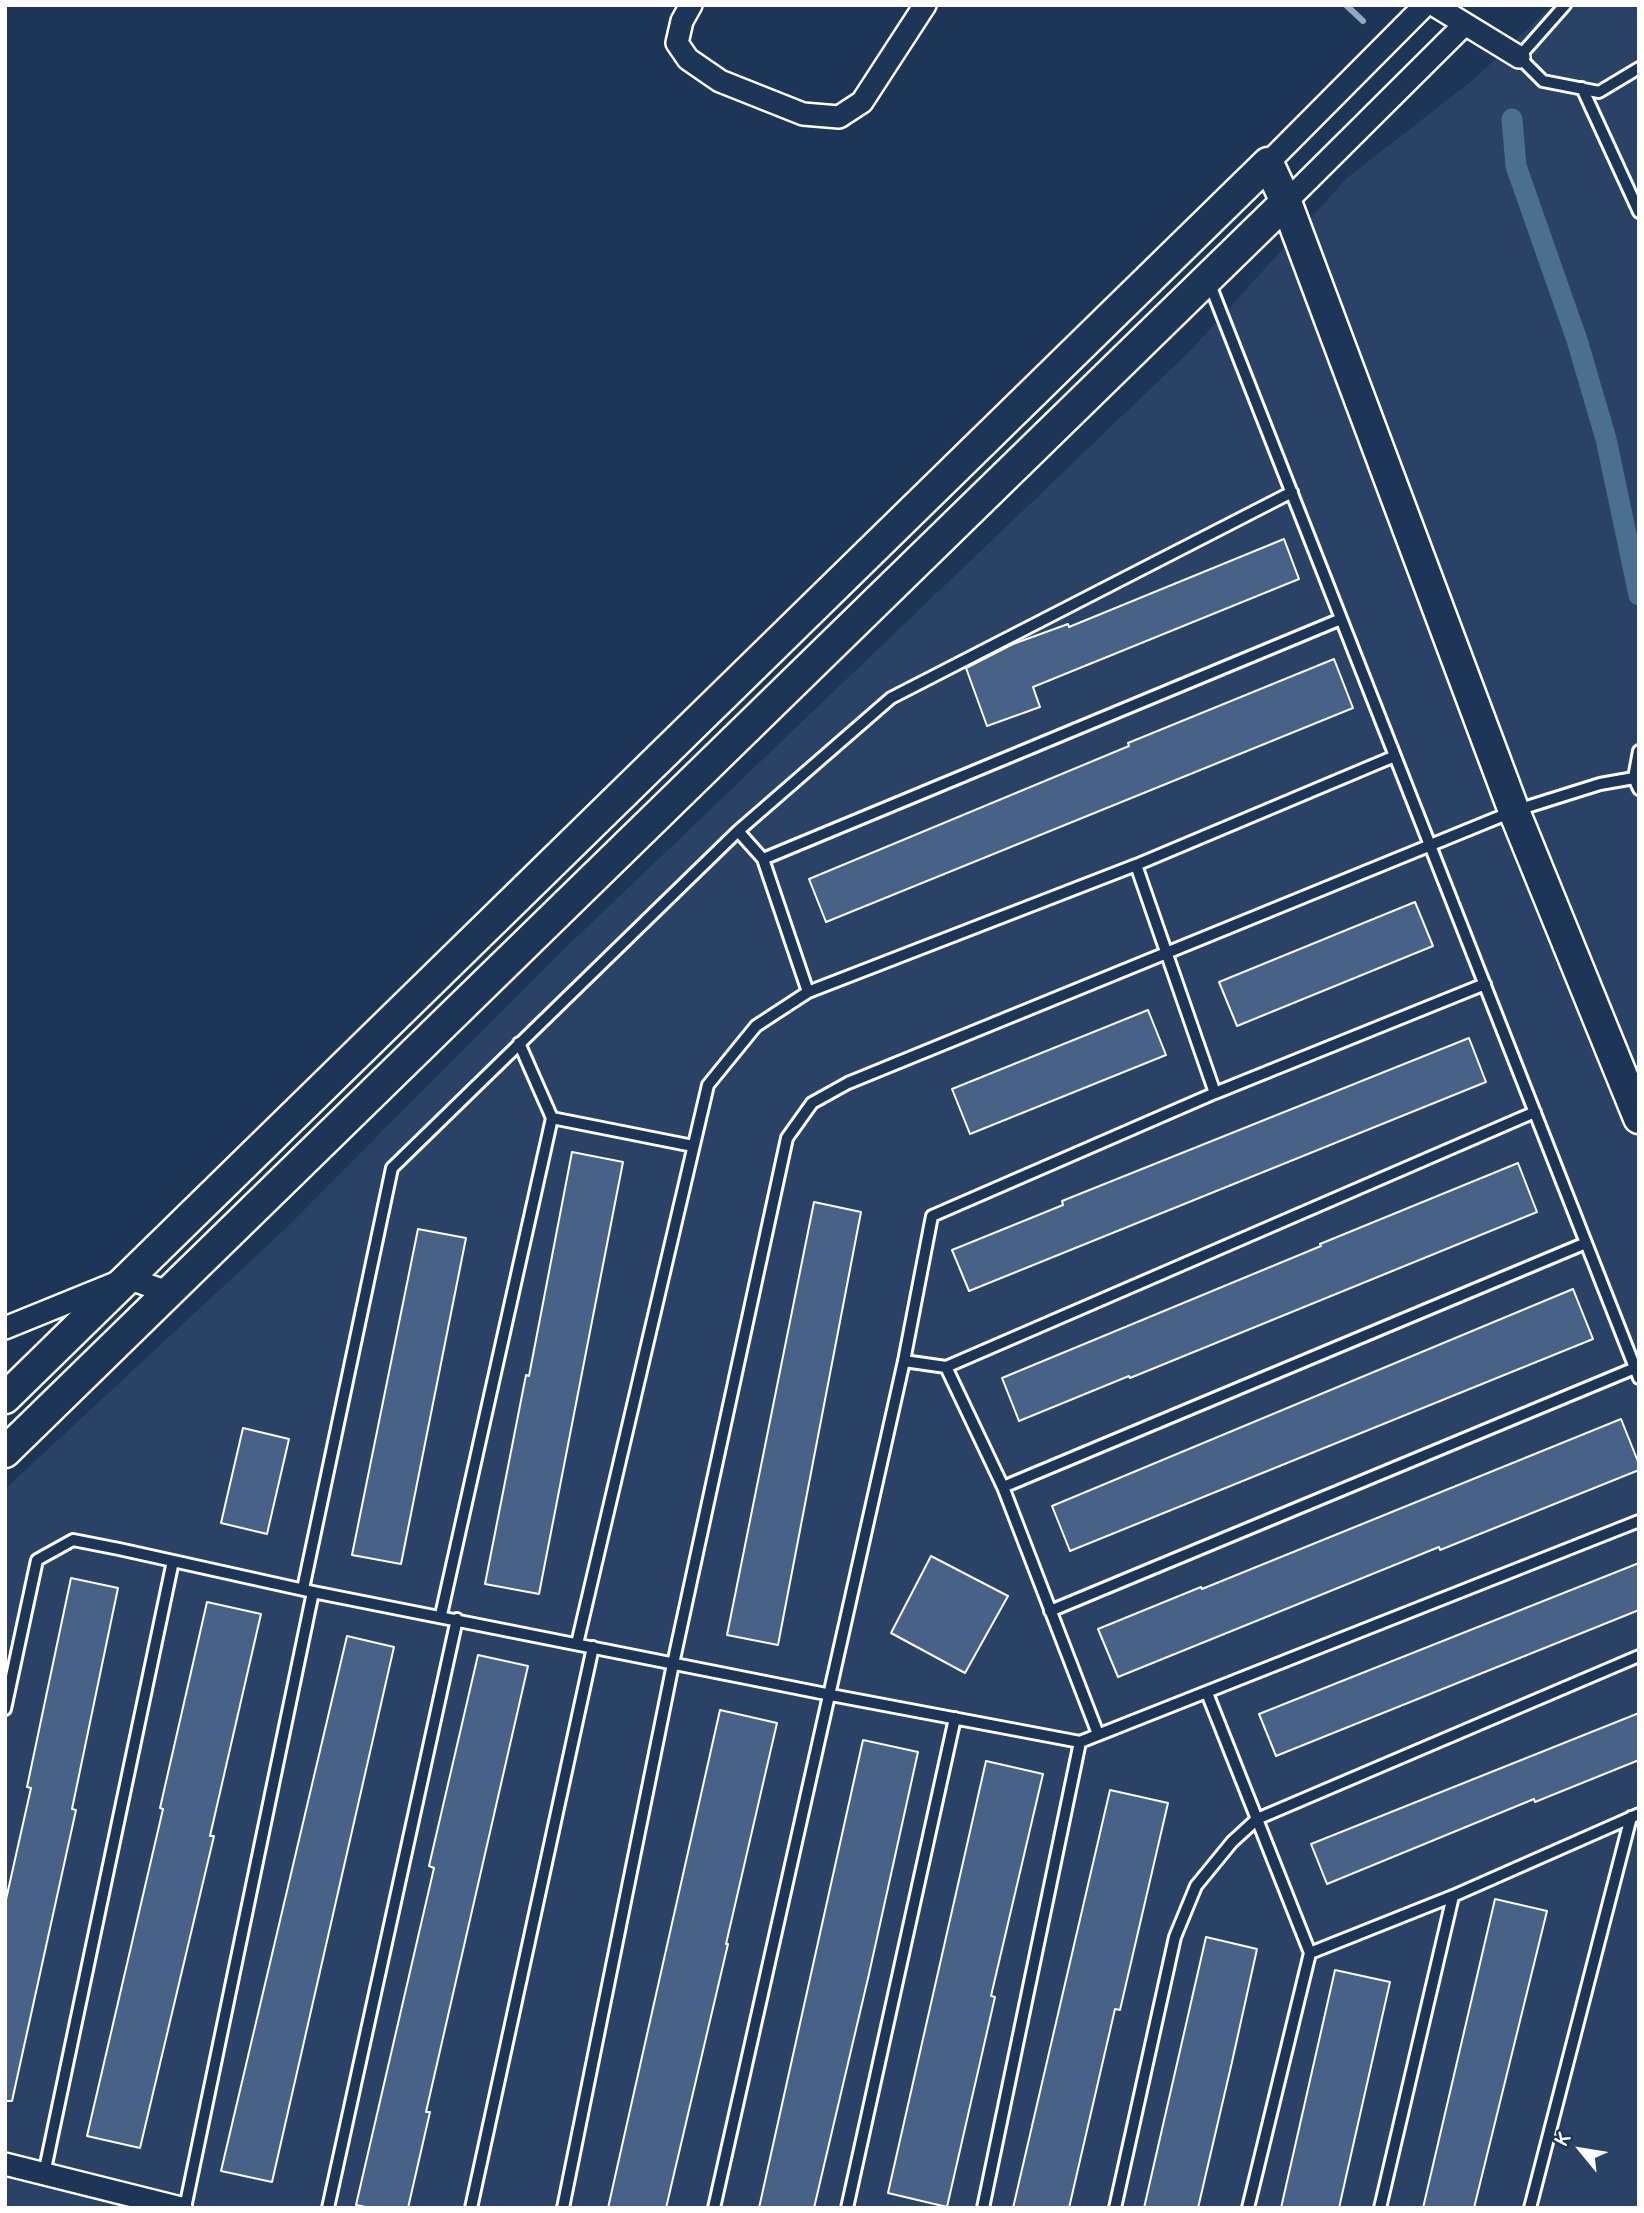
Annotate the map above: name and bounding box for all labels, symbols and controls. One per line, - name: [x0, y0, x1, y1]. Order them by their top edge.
- north arrow: [1546, 2115, 1616, 2185]
- text: K: [1550, 2129, 1576, 2150]

